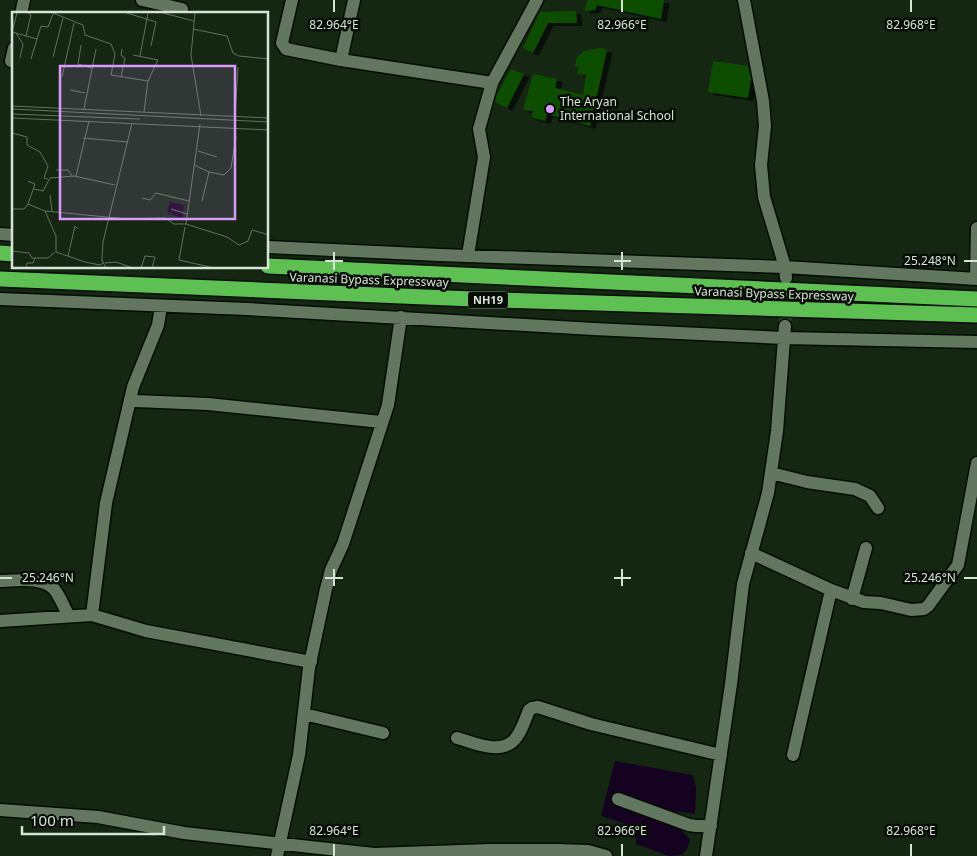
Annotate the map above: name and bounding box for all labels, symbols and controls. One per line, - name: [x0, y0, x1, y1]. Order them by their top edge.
- inset map: [12, 12, 269, 269]
- text: 82.964°E: [309, 16, 359, 33]
- text: 82.966°E: [597, 16, 647, 33]
- text: 82.968°E: [886, 16, 936, 33]
- place label: The Aryan International School: [560, 93, 674, 124]
- marker: The Aryan International School: [544, 103, 556, 115]
- text: 25.248°N: [904, 252, 956, 269]
- street label: Varanasi Bypass Expressway: [289, 268, 450, 291]
- street label: Varanasi Bypass Expressway: [694, 282, 855, 305]
- road number: NH19: [468, 292, 508, 308]
- text: 25.246°N: [22, 569, 74, 586]
- text: 25.246°N: [904, 569, 956, 586]
- scale bar: [22, 804, 165, 836]
- text: 100 m: [30, 810, 74, 830]
- text: 82.964°E: [309, 822, 359, 839]
- text: 82.966°E: [597, 822, 647, 839]
- text: 82.968°E: [886, 822, 936, 839]

